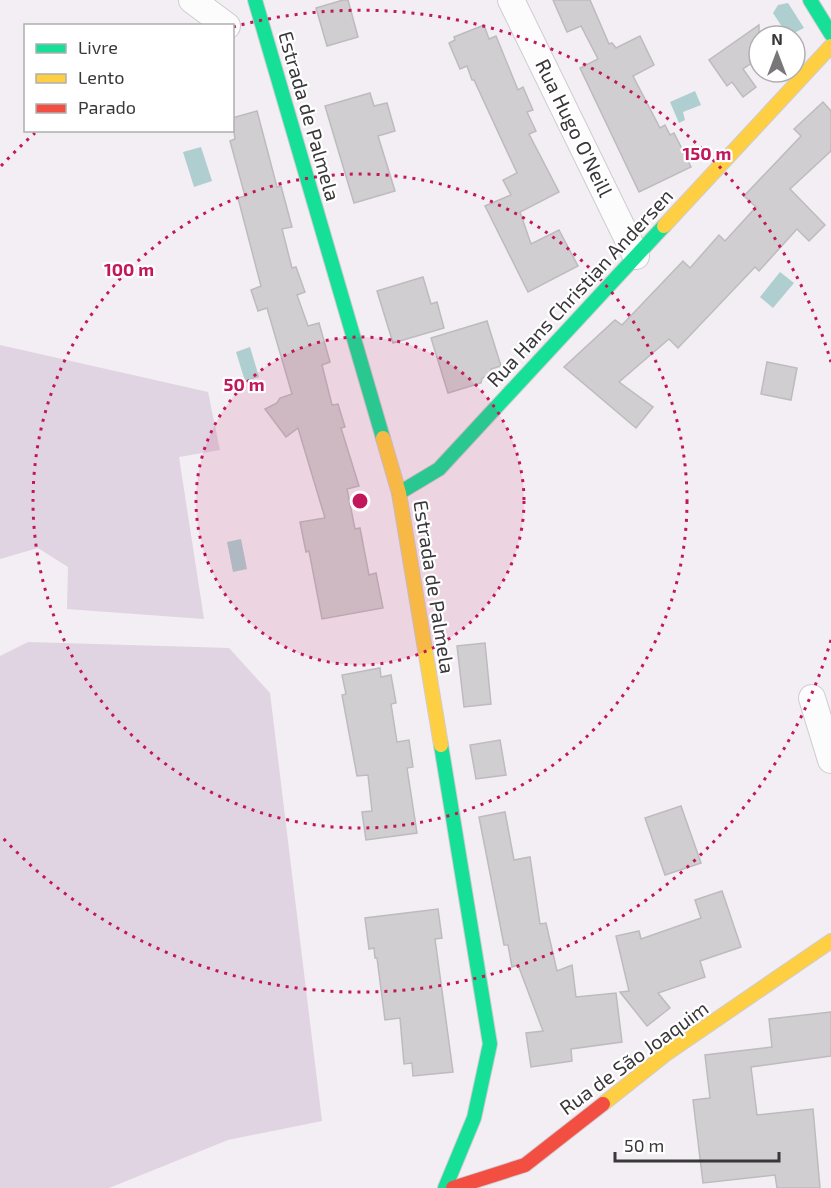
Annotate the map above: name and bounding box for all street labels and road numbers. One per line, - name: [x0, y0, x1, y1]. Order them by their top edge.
- street label: Estrada de Palmela: [274, 28, 346, 203]
- street label: Rua Hugo O'Neill: [531, 55, 619, 200]
- street label: Rua Hans Christian Andersen: [481, 183, 677, 391]
- street label: Estrada de Palmela: [409, 498, 461, 675]
- street label: Rua de São Joaquim: [554, 995, 712, 1119]

